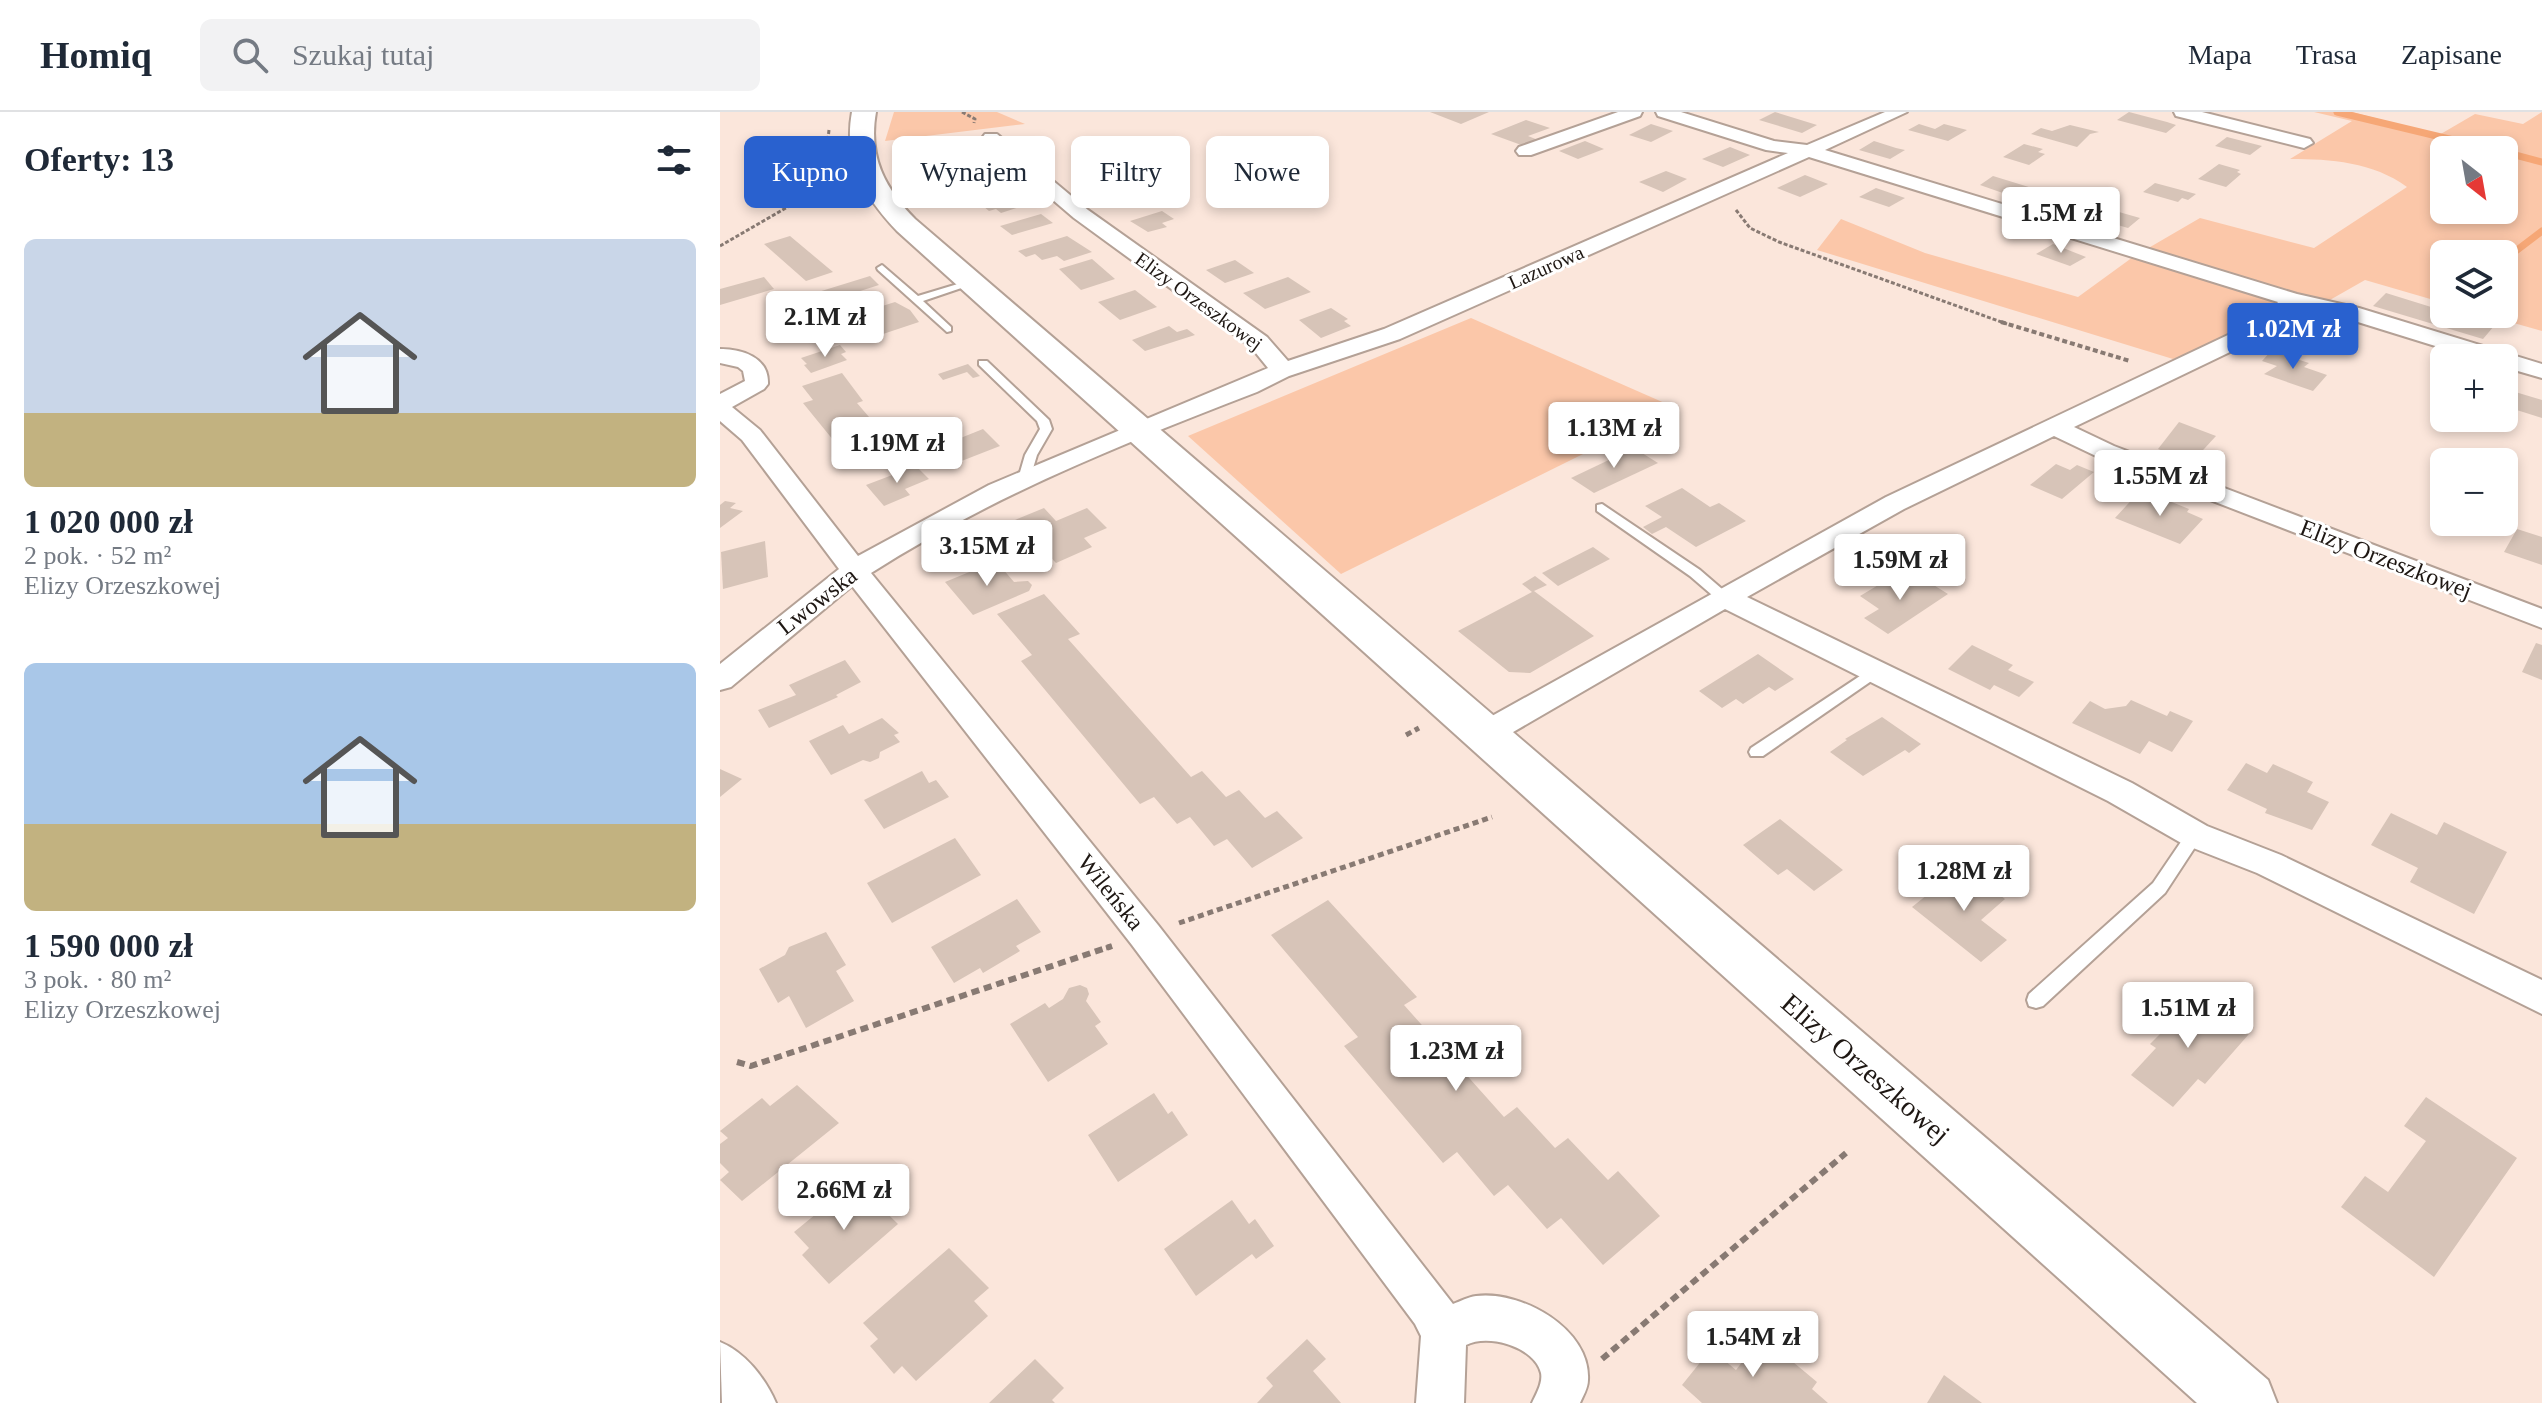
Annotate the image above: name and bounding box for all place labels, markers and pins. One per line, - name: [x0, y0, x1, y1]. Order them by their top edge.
- pin: 1.5M zł: [1987, 187, 2135, 255]
- pin: 2.1M zł: [751, 291, 899, 359]
- pin: 1.02M zł: [2210, 303, 2376, 371]
- pin: 1.13M zł: [1531, 402, 1697, 470]
- pin: 1.19M zł: [814, 417, 980, 485]
- pin: 1.55M zł: [2077, 450, 2243, 518]
- pin: 3.15M zł: [904, 520, 1070, 588]
- pin: 1.59M zł: [1817, 534, 1983, 602]
- pin: 1.28M zł: [1881, 845, 2047, 913]
- pin: 1.51M zł: [2105, 982, 2271, 1050]
- pin: 1.23M zł: [1373, 1025, 1539, 1093]
- pin: 2.66M zł: [761, 1164, 927, 1232]
- pin: 1.54M zł: [1670, 1311, 1836, 1379]

